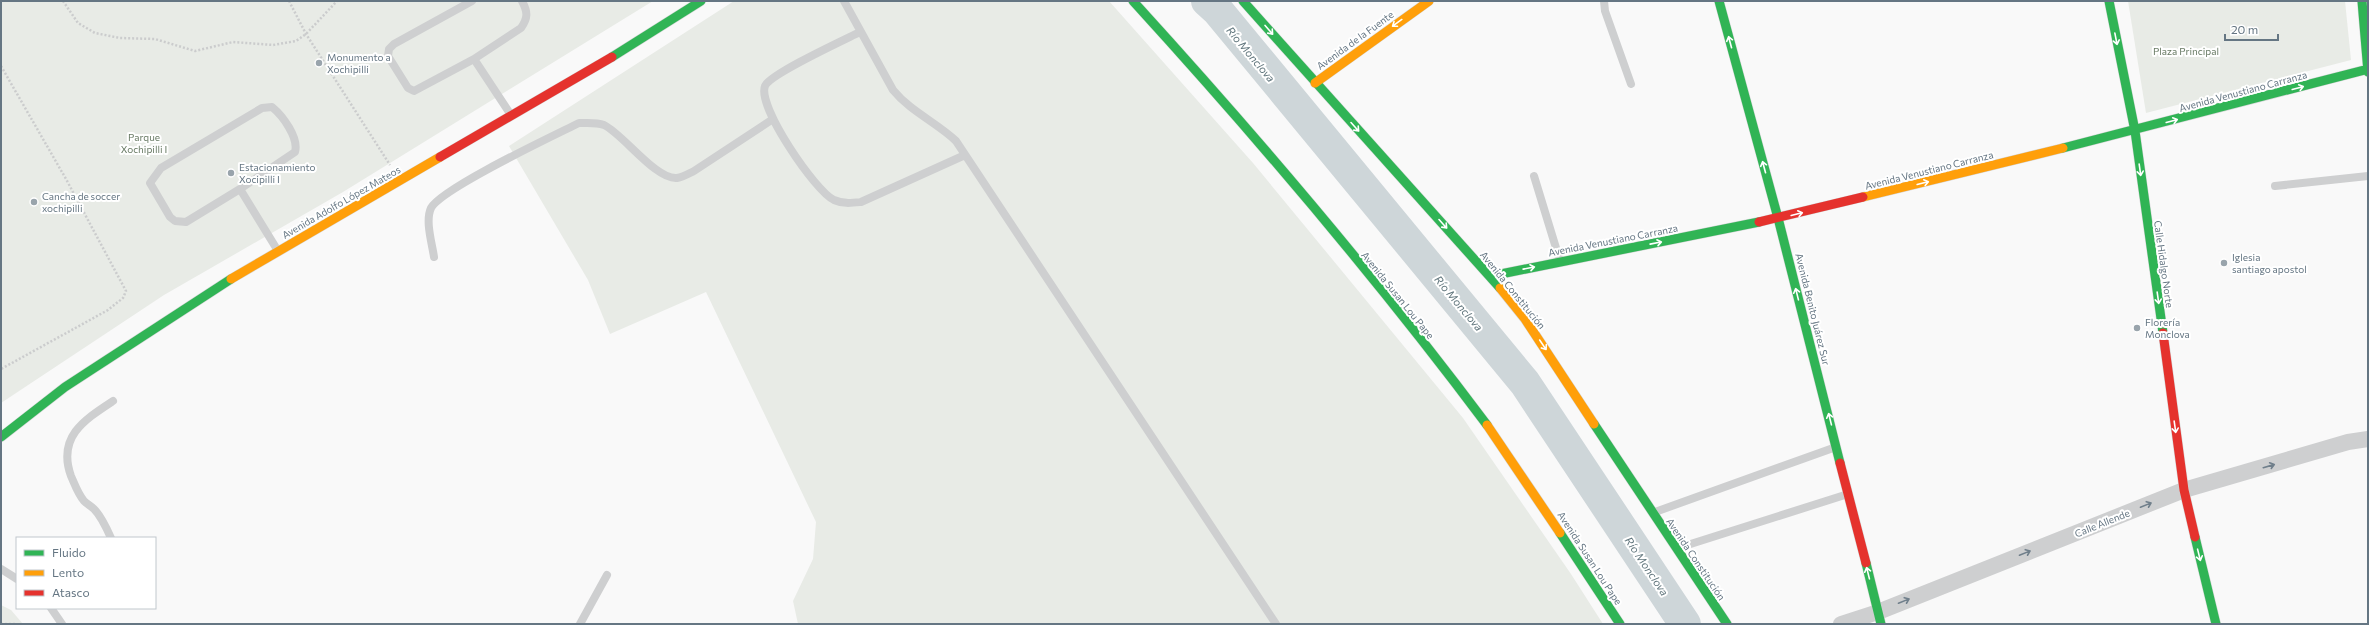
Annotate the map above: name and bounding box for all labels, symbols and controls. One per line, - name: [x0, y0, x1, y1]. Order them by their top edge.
- street label: Avenida de la Fuente: [1314, 8, 1396, 72]
- scale bar: [2225, 16, 2278, 42]
- one-way arrow: [1391, 19, 1402, 27]
- text: 20 m: [2231, 22, 2258, 36]
- water label: Río Monclova: [1224, 24, 1278, 84]
- one-way arrow: [1264, 25, 1273, 36]
- one-way arrow: [2113, 32, 2121, 45]
- one-way arrow: [1726, 35, 1733, 48]
- park label: Plaza Principal: [2153, 45, 2219, 57]
- place label: Monumento a Xochipilli: [327, 51, 391, 75]
- marker: Monumento a Xochipilli: [314, 58, 324, 68]
- street label: Avenida Venustiano Carranza: [2178, 68, 2308, 114]
- one-way arrow: [2291, 84, 2304, 91]
- one-way arrow: [2166, 117, 2179, 124]
- one-way arrow: [1350, 122, 1359, 132]
- park label: Parque Xochipilli I: [121, 131, 167, 155]
- street label: Avenida Venustiano Carranza: [1864, 148, 1994, 192]
- place label: Estacionamiento Xocipilli I: [239, 161, 316, 185]
- one-way arrow: [1760, 161, 1767, 174]
- street label: Avenida Adolfo López Mateos: [280, 163, 403, 241]
- one-way arrow: [2136, 163, 2144, 176]
- marker: Estacionamiento Xocipilli I: [226, 168, 236, 178]
- one-way arrow: [1917, 178, 1930, 186]
- place label: Cancha de soccer xochipilli: [42, 190, 120, 214]
- marker: Cancha de soccer xochipilli: [29, 197, 39, 207]
- one-way arrow: [1790, 209, 1803, 217]
- one-way arrow: [1438, 218, 1447, 229]
- street label: Calle Hidalgo Norte: [2152, 220, 2176, 308]
- street label: Avenida Venustiano Carranza: [1547, 222, 1679, 258]
- one-way arrow: [1649, 238, 1662, 246]
- street label: Avenida Susan Lou Pape: [1359, 249, 1437, 341]
- street label: Avenida Constitución: [1478, 249, 1548, 331]
- place label: Iglesia santiago apostol: [2232, 251, 2307, 275]
- street label: Avenida Benito Juárez Sur: [1793, 252, 1833, 366]
- marker: Iglesia santiago apostol: [2219, 258, 2229, 268]
- one-way arrow: [1522, 264, 1535, 272]
- water label: Río Monclova: [1432, 273, 1486, 333]
- one-way arrow: [1793, 287, 1801, 300]
- one-way arrow: [2154, 292, 2161, 305]
- place label: Florería Monclova: [2145, 316, 2190, 340]
- marker: Florería Monclova: [2132, 323, 2142, 333]
- one-way arrow: [1539, 340, 1547, 351]
- one-way arrow: [1825, 413, 1833, 426]
- one-way arrow: [2171, 420, 2179, 433]
- one-way arrow: [2263, 462, 2276, 469]
- one-way arrow: [2139, 501, 2151, 508]
- street label: Calle Allende: [2073, 507, 2131, 539]
- street label: Avenida Susan Lou Pape: [1555, 509, 1625, 607]
- street label: Avenida Constitución: [1664, 516, 1728, 602]
- water label: Río Monclova: [1623, 534, 1672, 598]
- legend: [16, 537, 156, 609]
- text: Fluido: [52, 545, 86, 559]
- one-way arrow: [2196, 548, 2204, 561]
- one-way arrow: [2018, 549, 2030, 557]
- text: Lento: [52, 565, 84, 579]
- one-way arrow: [1864, 566, 1872, 579]
- text: Atasco: [52, 585, 90, 599]
- one-way arrow: [1898, 597, 1910, 605]

